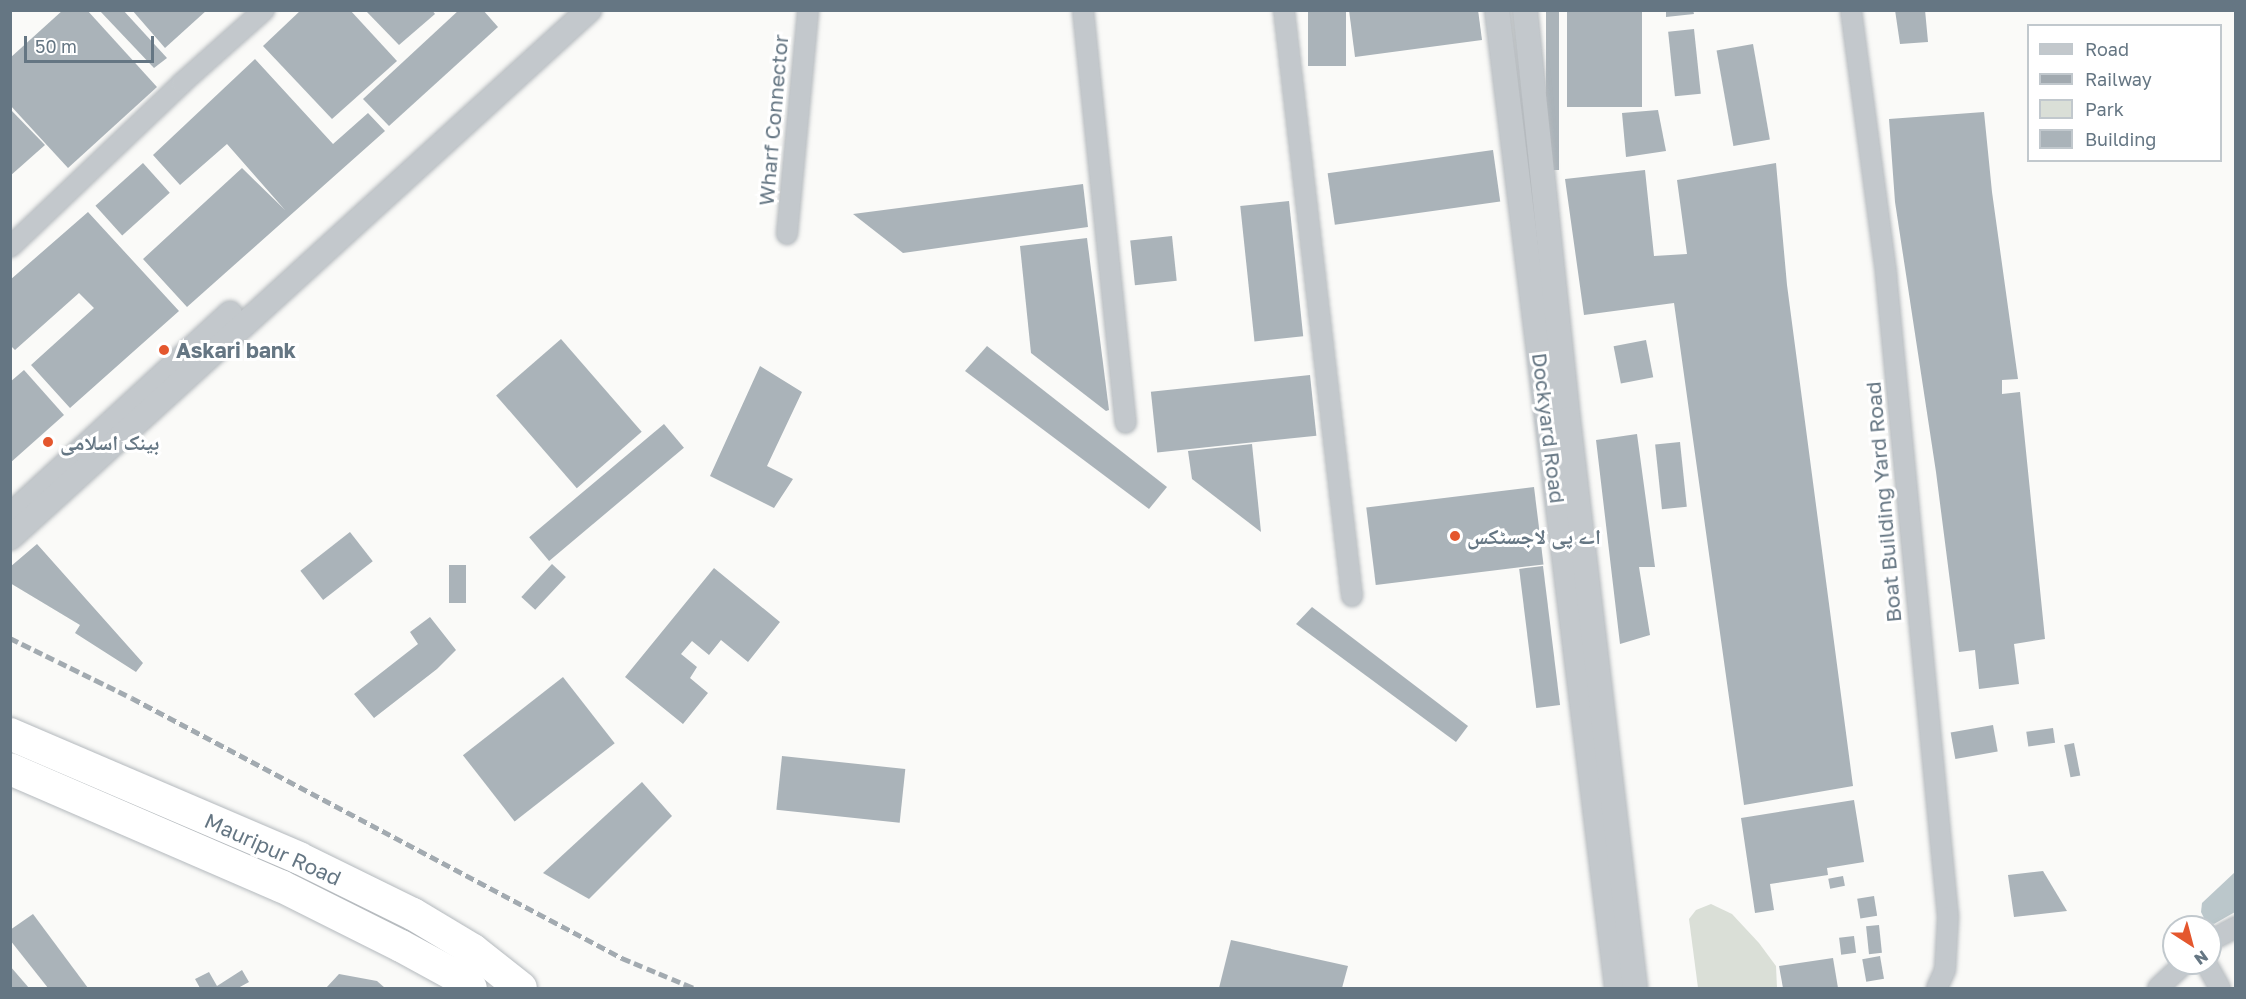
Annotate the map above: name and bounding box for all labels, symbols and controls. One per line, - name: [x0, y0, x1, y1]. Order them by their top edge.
- scale bar: [27, 24, 158, 62]
- legend: [2027, 24, 2222, 162]
- street label: Wharf Connector: [753, 33, 793, 207]
- text: 50 m: [35, 35, 77, 57]
- text: Road: [2085, 38, 2129, 60]
- text: Railway: [2085, 68, 2152, 90]
- text: Park: [2085, 98, 2124, 120]
- text: Building: [2085, 128, 2156, 150]
- place label: Askari bank: [176, 337, 296, 363]
- marker: Askari bank: [157, 343, 171, 357]
- street label: Dockyard Road: [1527, 351, 1571, 505]
- street label: Boat Building Yard Road: [1860, 380, 1906, 624]
- place label: بینک اسلامی: [60, 429, 159, 455]
- marker: بینک اسلامی: [41, 435, 55, 449]
- place label: اے پی لاجسٹکس: [1467, 523, 1601, 549]
- marker: اے پی لاجسٹکس: [1448, 529, 1462, 543]
- street label: Mauripur Road: [201, 808, 345, 890]
- north arrow: [2162, 915, 2222, 975]
- text: N: [2191, 946, 2212, 970]

